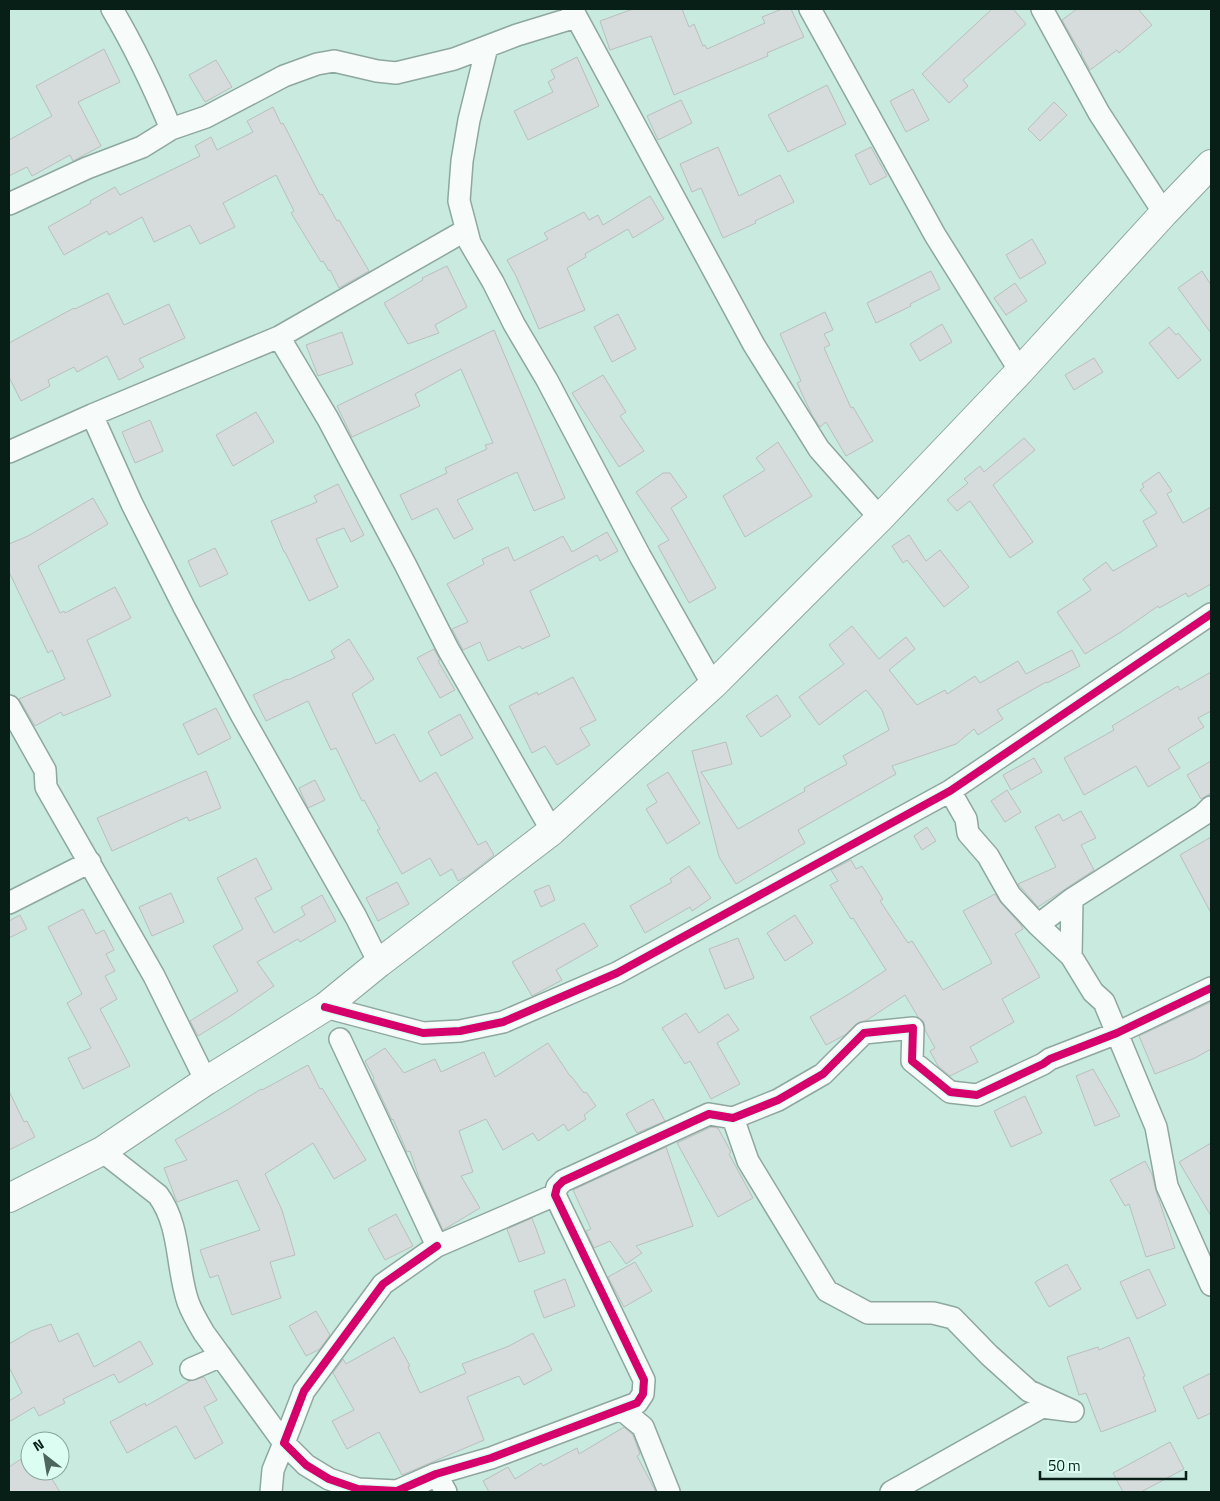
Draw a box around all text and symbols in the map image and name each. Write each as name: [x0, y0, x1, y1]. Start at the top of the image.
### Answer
north arrow: [20, 1431, 70, 1481]
text: N: [28, 1433, 48, 1456]
scale bar: [1040, 1448, 1186, 1480]
text: 50 m: [1048, 1454, 1081, 1477]

